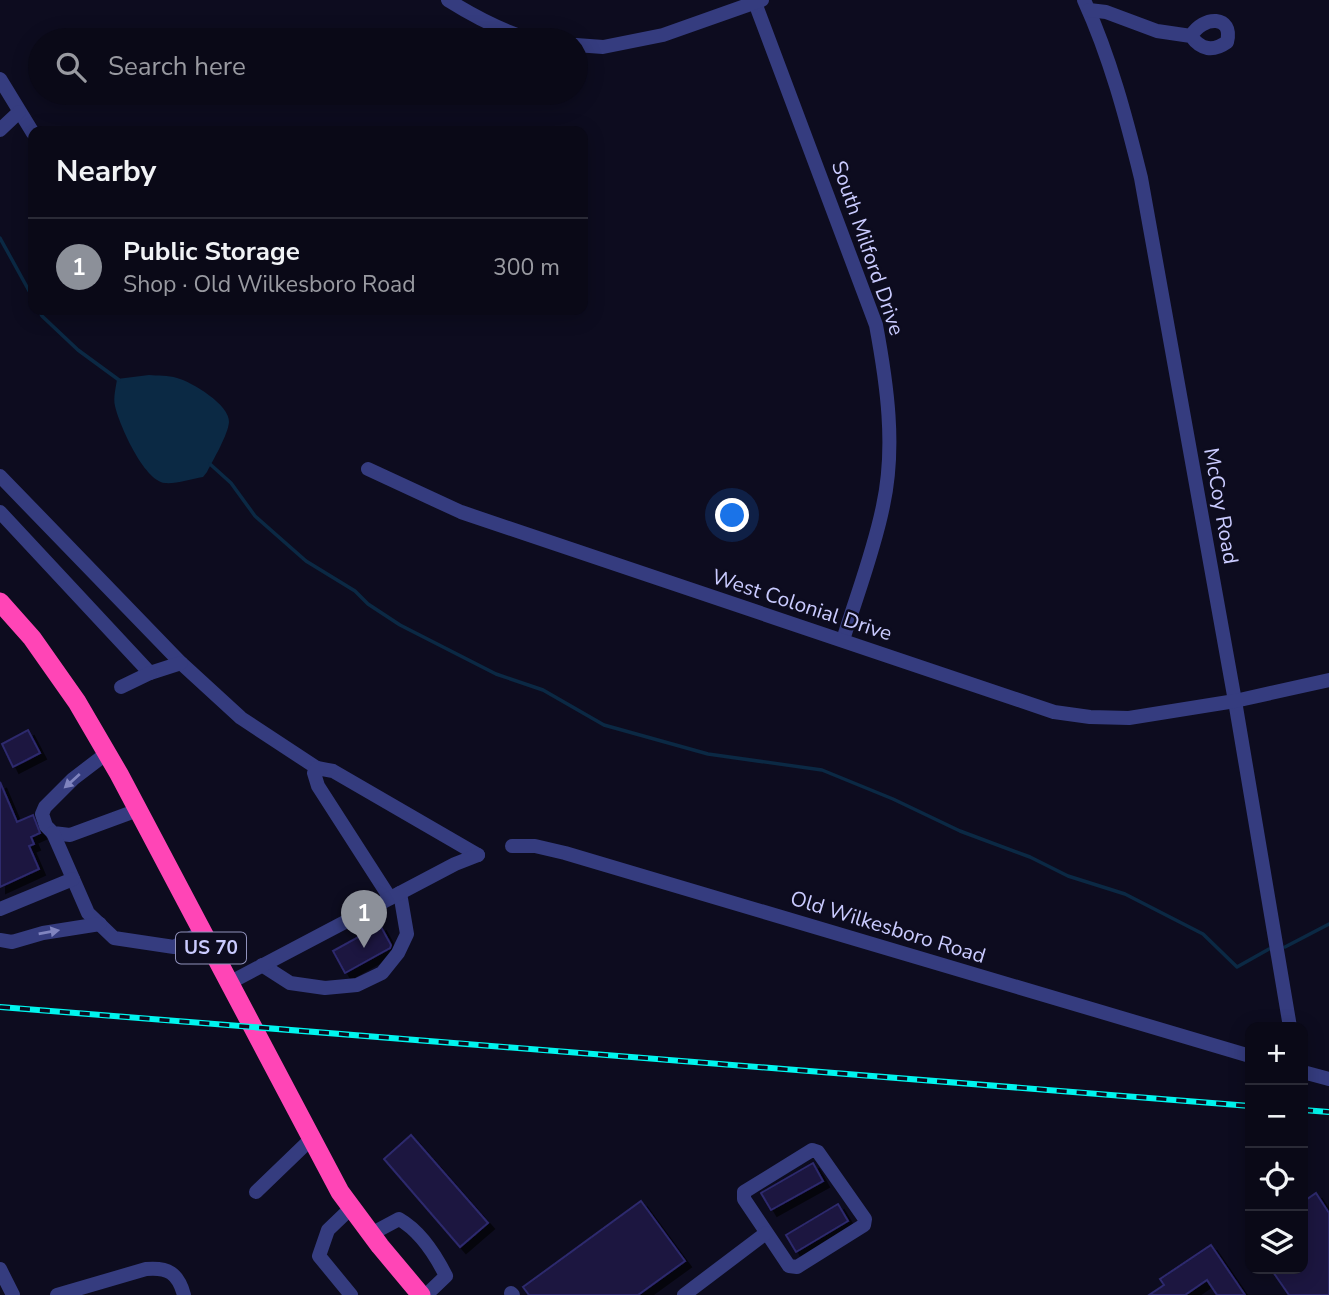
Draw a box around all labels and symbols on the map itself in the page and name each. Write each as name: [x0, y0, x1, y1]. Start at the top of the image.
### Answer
street label: South Milford Drive: [825, 157, 911, 339]
street label: McCoy Road: [1197, 446, 1245, 566]
your location: [715, 498, 749, 532]
street label: West Colonial Drive: [708, 563, 896, 647]
one-way arrow: [63, 773, 81, 789]
street label: Old Wilkesboro Road: [787, 884, 989, 970]
pin: 1: [341, 890, 387, 948]
one-way arrow: [39, 926, 61, 937]
road number: US 70: [176, 932, 246, 964]

